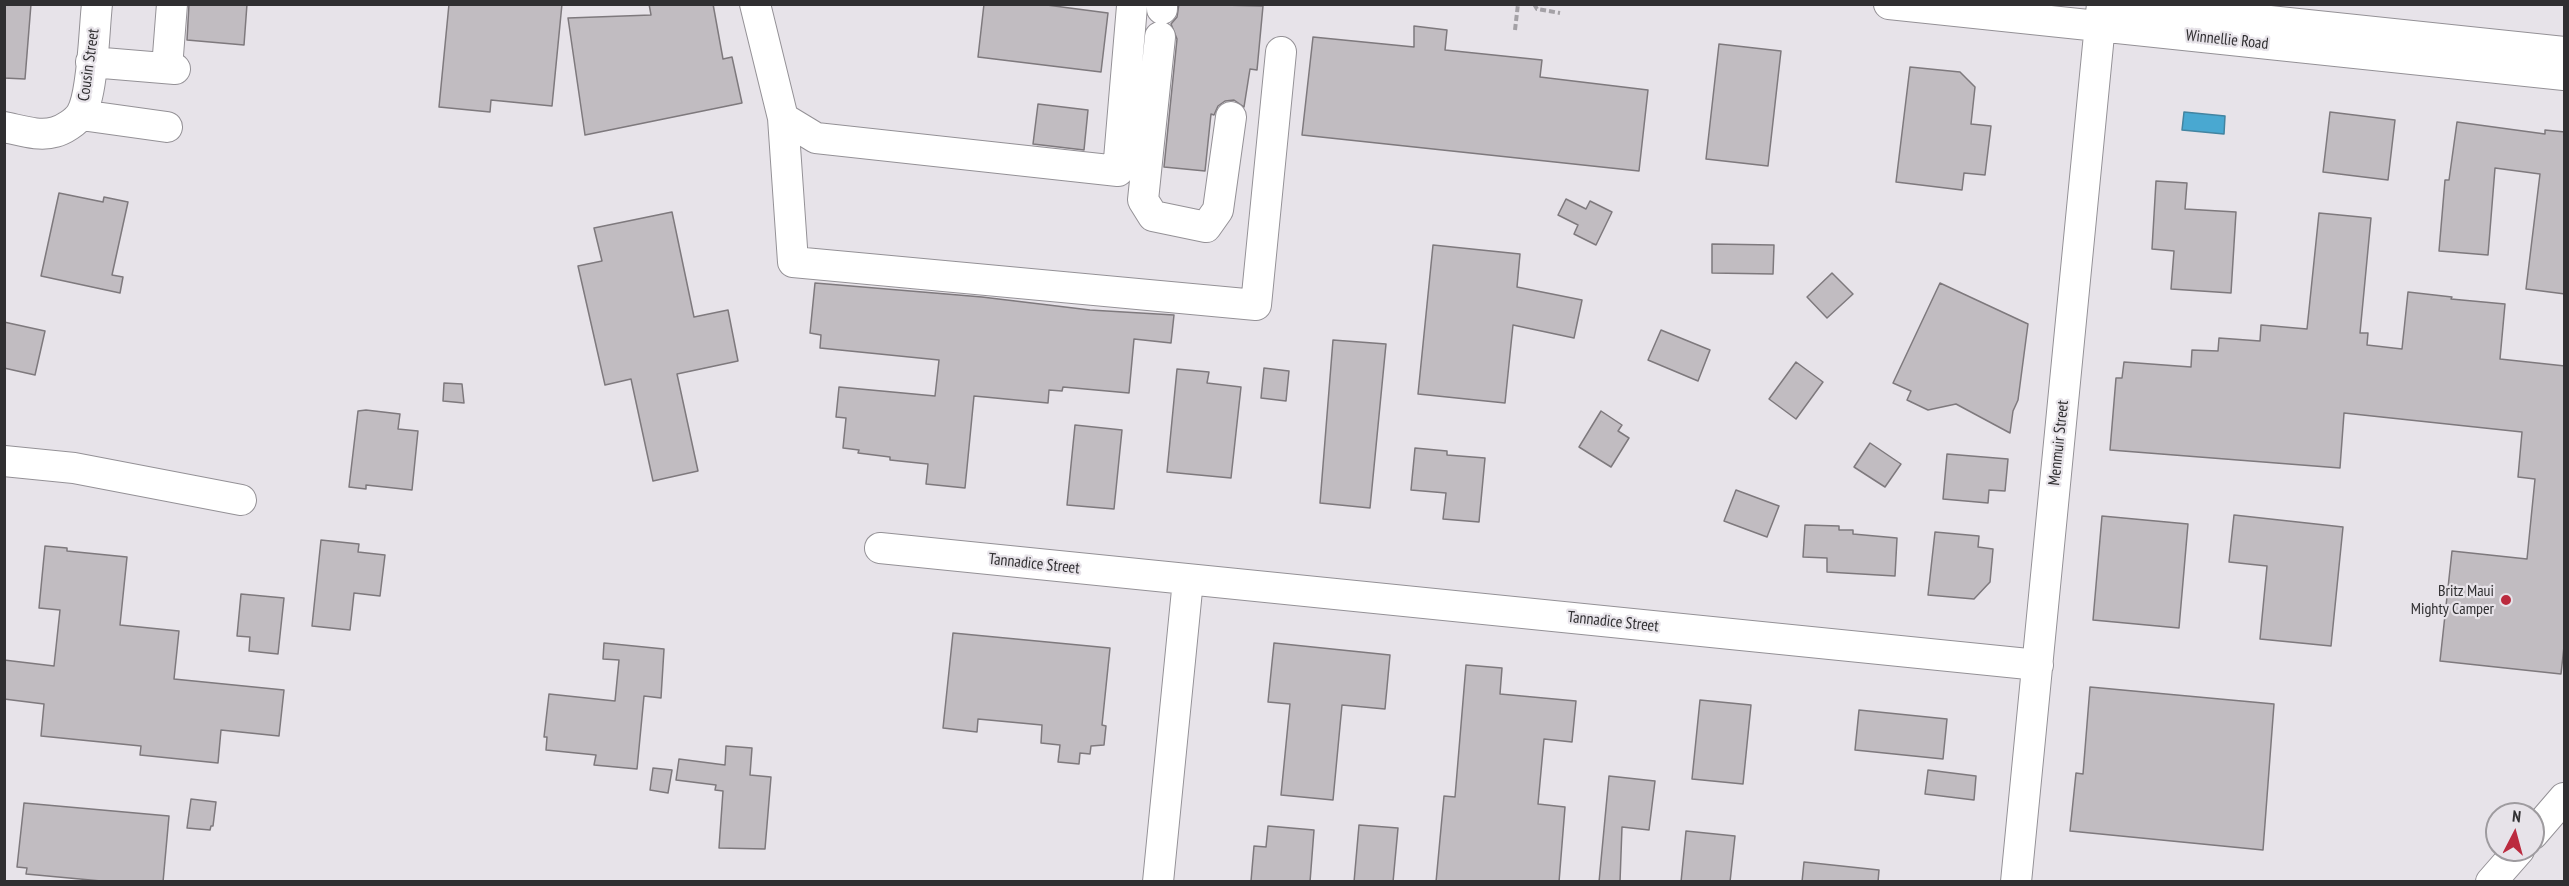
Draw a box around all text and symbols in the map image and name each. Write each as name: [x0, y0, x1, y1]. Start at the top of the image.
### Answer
street label: Winnellie Road: [2185, 26, 2269, 54]
street label: Cousin Street: [74, 27, 104, 103]
street label: Menmuir Street: [2045, 399, 2073, 487]
street label: Tannadice Street: [987, 550, 1081, 578]
place label: Britz Maui Mighty Camper: [2411, 581, 2494, 619]
marker: Britz Maui Mighty Camper: [2499, 593, 2513, 607]
street label: Tannadice Street: [1566, 608, 1660, 636]
north arrow: [2485, 802, 2545, 862]
text: N: [2511, 806, 2522, 826]

